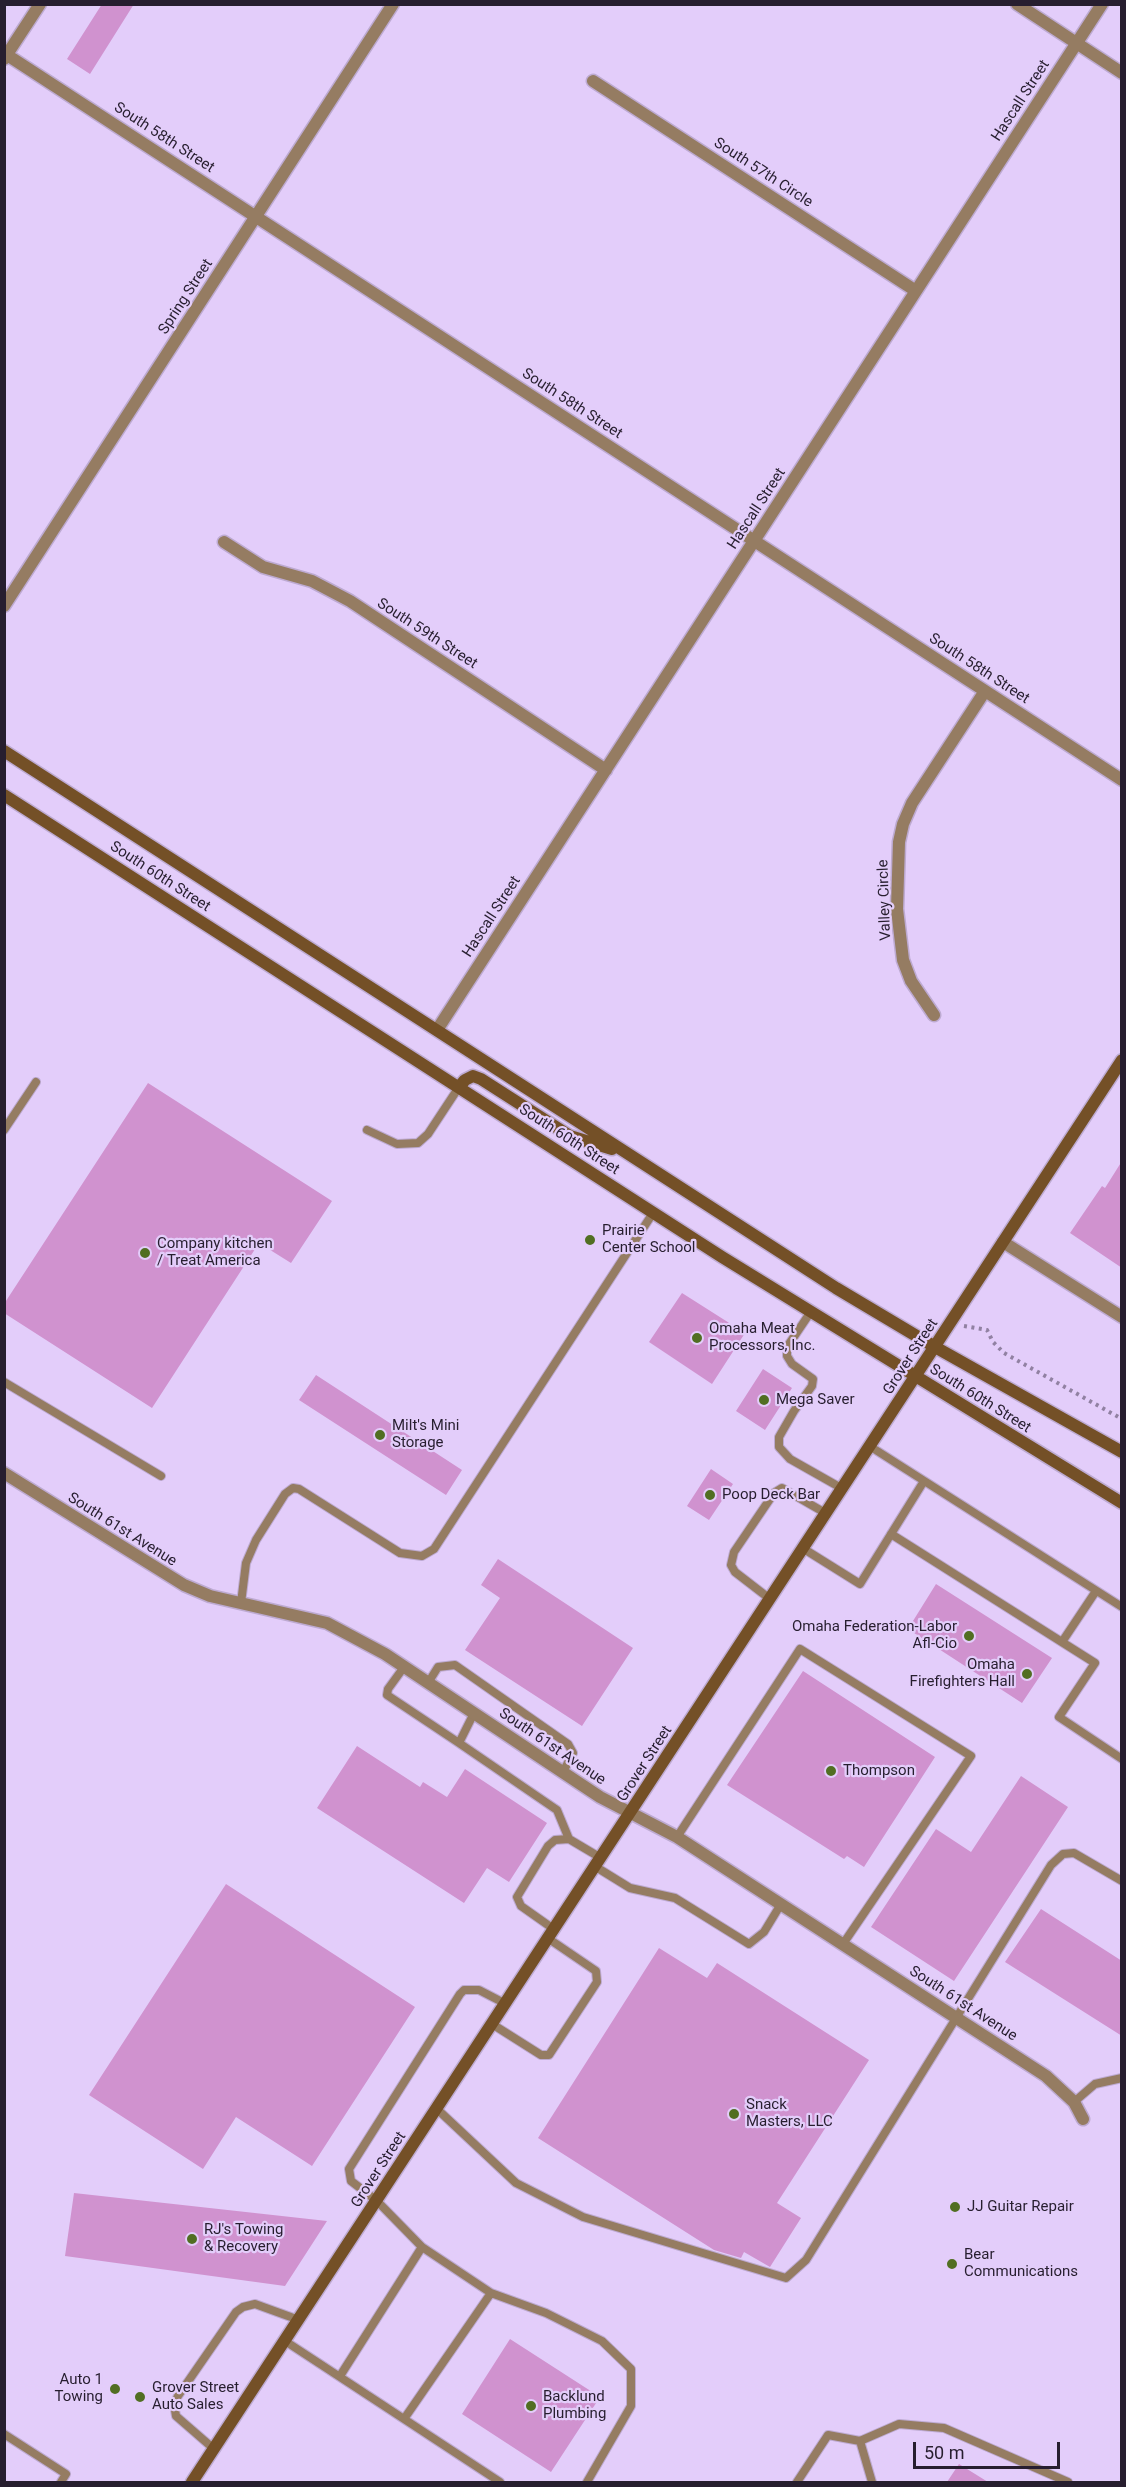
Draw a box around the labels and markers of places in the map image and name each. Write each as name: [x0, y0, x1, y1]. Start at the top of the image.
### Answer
place label: Prairie Center School: [602, 1222, 695, 1257]
marker: Prairie Center School: [583, 1233, 597, 1247]
place label: Company kitchen / Treat America: [157, 1235, 273, 1270]
marker: Company kitchen / Treat America: [138, 1246, 152, 1260]
place label: Omaha Meat Processors, Inc.: [709, 1320, 815, 1355]
marker: Omaha Meat Processors, Inc.: [690, 1331, 704, 1345]
place label: Mega Saver: [776, 1391, 855, 1409]
marker: Mega Saver: [757, 1393, 771, 1407]
place label: Milt's Mini Storage: [392, 1417, 459, 1452]
marker: Milt's Mini Storage: [373, 1428, 387, 1442]
place label: Poop Deck Bar: [722, 1486, 820, 1504]
marker: Poop Deck Bar: [703, 1488, 717, 1502]
place label: Omaha Federation-Labor Afl-Cio: [792, 1618, 957, 1653]
marker: Omaha Federation-Labor Afl-Cio: [962, 1629, 976, 1643]
place label: Omaha Firefighters Hall: [910, 1656, 1015, 1691]
marker: Omaha Firefighters Hall: [1020, 1667, 1034, 1681]
place label: Thompson: [843, 1762, 915, 1780]
marker: Thompson: [824, 1764, 838, 1778]
place label: Snack Masters, LLC: [746, 2096, 833, 2131]
marker: Snack Masters, LLC: [727, 2107, 741, 2121]
place label: JJ Guitar Repair: [967, 2198, 1074, 2216]
marker: JJ Guitar Repair: [948, 2200, 962, 2214]
place label: RJ's Towing & Recovery: [204, 2221, 283, 2256]
marker: RJ's Towing & Recovery: [185, 2232, 199, 2246]
place label: Bear Communications: [964, 2246, 1078, 2281]
marker: Bear Communications: [945, 2257, 959, 2271]
place label: Auto 1 Towing: [55, 2371, 103, 2406]
place label: Grover Street Auto Sales: [152, 2379, 239, 2414]
marker: Auto 1 Towing: [108, 2382, 122, 2396]
place label: Backlund Plumbing: [543, 2388, 606, 2423]
marker: Grover Street Auto Sales: [133, 2390, 147, 2404]
marker: Backlund Plumbing: [524, 2399, 538, 2413]

